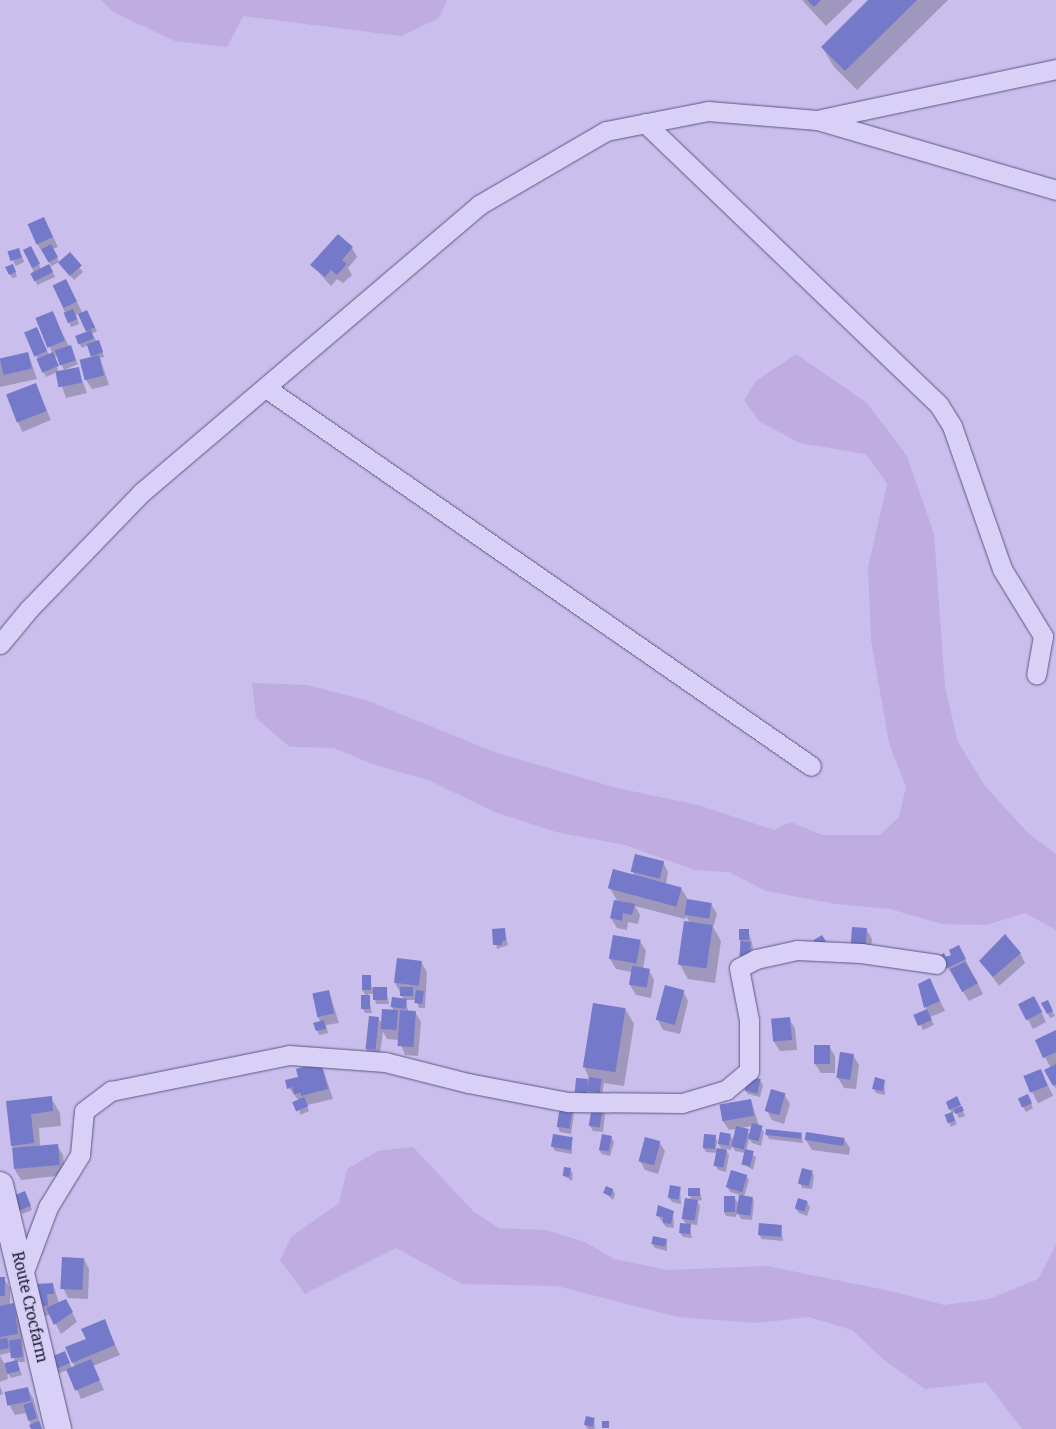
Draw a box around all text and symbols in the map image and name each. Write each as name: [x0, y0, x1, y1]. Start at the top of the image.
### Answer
street label: Route Crocfarm: [8, 1250, 52, 1364]

